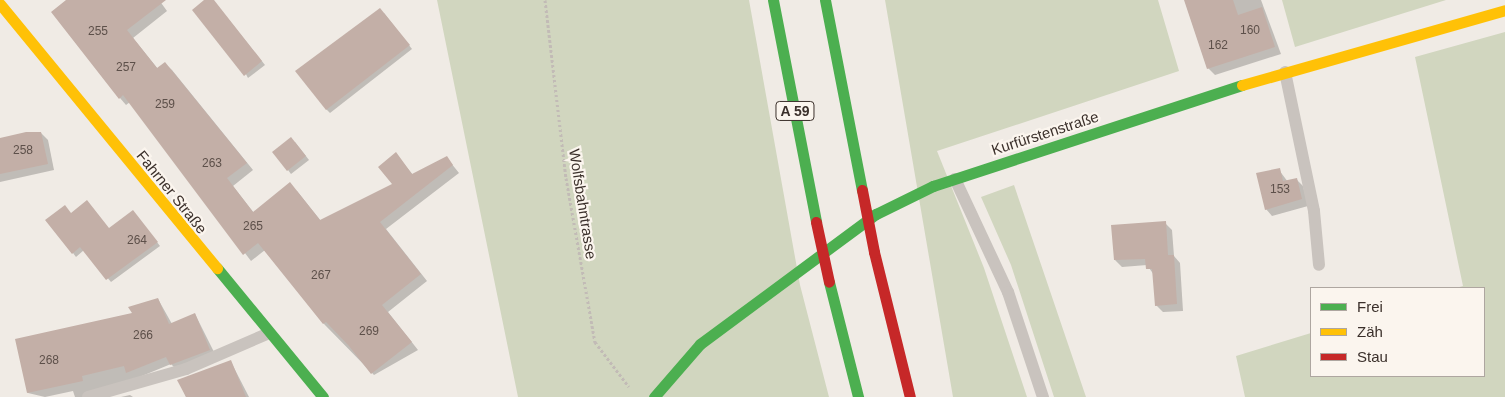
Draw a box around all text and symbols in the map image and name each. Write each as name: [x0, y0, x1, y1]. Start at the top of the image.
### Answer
house number: 160: [1240, 24, 1260, 38]
house number: 255: [88, 25, 108, 39]
house number: 162: [1208, 39, 1228, 53]
house number: 257: [116, 61, 136, 75]
house number: 259: [155, 98, 175, 112]
road number: A 59: [775, 100, 815, 122]
street label: Kurfürstenstraße: [989, 107, 1101, 159]
house number: 258: [13, 144, 33, 158]
street label: Fahrner Straße: [133, 147, 211, 237]
street label: Wolfsbahntrasse: [565, 148, 601, 260]
house number: 263: [202, 157, 222, 171]
house number: 153: [1270, 183, 1290, 197]
house number: 265: [243, 220, 263, 234]
house number: 264: [127, 234, 147, 248]
house number: 267: [311, 269, 331, 283]
legend: [1310, 287, 1485, 377]
text: Frei: [1357, 298, 1383, 315]
text: Zäh: [1357, 323, 1383, 340]
house number: 269: [359, 325, 379, 339]
house number: 266: [133, 329, 153, 343]
text: Stau: [1357, 348, 1388, 365]
house number: 268: [39, 354, 59, 368]

